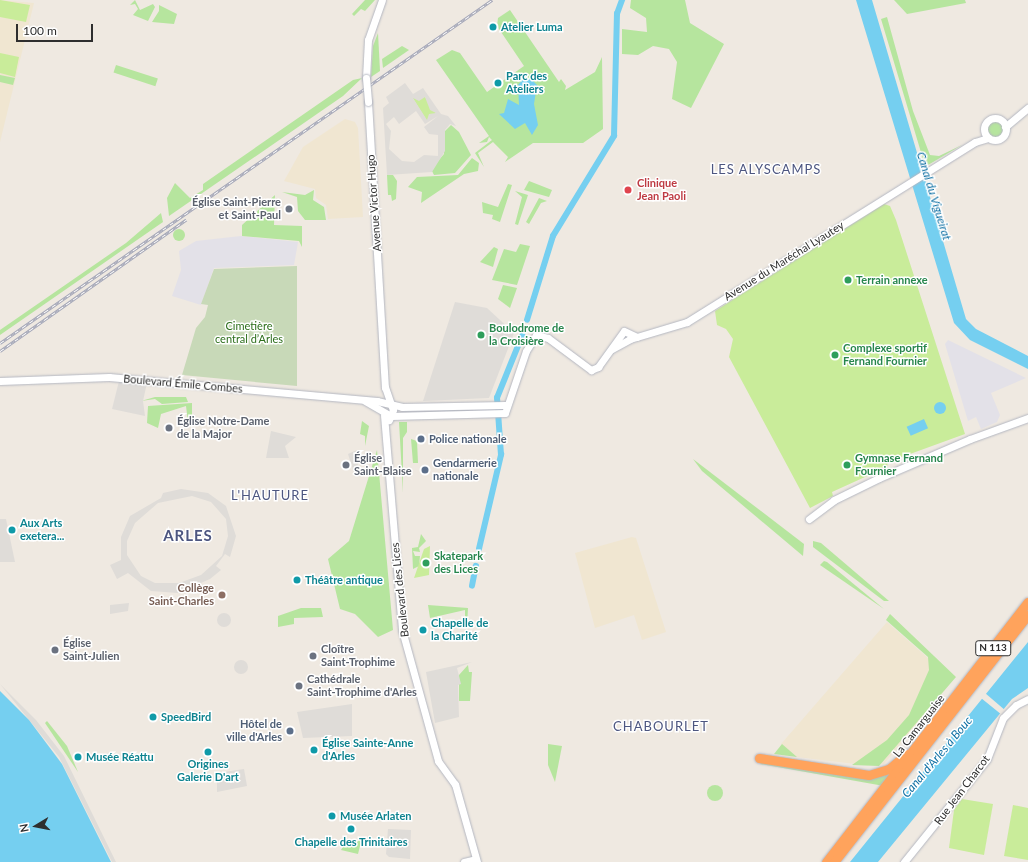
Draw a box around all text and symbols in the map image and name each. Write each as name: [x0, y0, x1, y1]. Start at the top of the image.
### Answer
scale bar: [18, 16, 95, 42]
place label: Atelier Luma: [501, 20, 563, 34]
marker: Atelier Luma: [488, 22, 498, 32]
text: 100 m: [23, 23, 57, 38]
place label: Parc des Ateliers: [506, 70, 547, 96]
marker: Parc des Ateliers: [493, 78, 503, 88]
water label: Canal du Vigueirat: [914, 150, 954, 242]
street label: Avenue Victor Hugo: [364, 154, 384, 252]
district label: LES ALYSCAMPS: [710, 161, 822, 177]
place label: Clinique Jean Paoli: [637, 177, 686, 203]
marker: Clinique Jean Paoli: [622, 184, 634, 196]
place label: Église Saint-Pierre et Saint-Paul: [192, 196, 281, 222]
marker: Église Saint-Pierre et Saint-Paul: [284, 204, 294, 214]
street label: Avenue du Maréchal Lyautey: [722, 219, 846, 303]
place label: Terrain annexe: [856, 273, 928, 287]
marker: Terrain annexe: [843, 275, 853, 285]
park label: Cimetière central d’Arles: [215, 320, 283, 346]
place label: Boulodrome de la Croisière: [489, 322, 564, 348]
marker: Boulodrome de la Croisière: [476, 330, 486, 340]
place label: Complexe sportif Fernand Fournier: [843, 342, 927, 368]
marker: Complexe sportif Fernand Fournier: [830, 350, 840, 360]
street label: Boulevard Émile Combes: [123, 372, 243, 396]
place label: Église Notre-Dame de la Major: [177, 415, 269, 441]
marker: Église Notre-Dame de la Major: [164, 423, 174, 433]
place label: Police nationale: [429, 432, 507, 446]
marker: Police nationale: [416, 434, 426, 444]
place label: Église Saint-Blaise: [354, 452, 412, 478]
place label: Gymnase Fernand Fournier: [855, 452, 943, 478]
place label: Gendarmerie nationale: [433, 457, 497, 483]
marker: Église Saint-Blaise: [341, 460, 351, 470]
marker: Gymnase Fernand Fournier: [842, 460, 852, 470]
marker: Gendarmerie nationale: [420, 465, 430, 475]
district label: L'HAUTURE: [231, 487, 309, 503]
place label: Aux Arts exetera...: [20, 517, 64, 543]
marker: Aux Arts exetera...: [7, 525, 17, 535]
district label: ARLES: [163, 527, 213, 545]
street label: Boulevard des Lices: [388, 542, 412, 638]
place label: Skatepark des Lices: [434, 550, 483, 576]
marker: Skatepark des Lices: [421, 558, 431, 568]
place label: Théâtre antique: [305, 573, 383, 587]
marker: Théâtre antique: [292, 575, 302, 585]
place label: Collège Saint-Charles: [149, 582, 214, 608]
marker: Collège Saint-Charles: [217, 590, 227, 600]
place label: Chapelle de la Charité: [431, 617, 488, 643]
marker: Chapelle de la Charité: [418, 625, 428, 635]
place label: Église Saint-Julien: [63, 637, 119, 663]
road number: N 113: [975, 640, 1011, 656]
place label: Cloître Saint-Trophime: [321, 643, 395, 669]
marker: Église Saint-Julien: [50, 645, 60, 655]
marker: Cloître Saint-Trophime: [308, 651, 318, 661]
place label: Cathédrale Saint-Trophime d'Arles: [307, 673, 417, 699]
marker: Cathédrale Saint-Trophime d'Arles: [294, 681, 304, 691]
street label: La Camarguaise: [891, 692, 947, 760]
place label: SpeedBird: [161, 710, 211, 724]
marker: SpeedBird: [148, 712, 158, 722]
water label: Canal d'Arles à Bouc: [899, 714, 975, 800]
place label: Hôtel de ville d'Arles: [226, 718, 282, 744]
district label: CHABOURLET: [613, 718, 709, 734]
marker: Hôtel de ville d'Arles: [285, 726, 295, 736]
place label: Église Sainte-Anne d'Arles: [322, 737, 413, 763]
marker: Église Sainte-Anne d'Arles: [309, 745, 319, 755]
marker: Origines Galerie D'art: [203, 747, 213, 757]
place label: Musée Réattu: [86, 750, 154, 764]
marker: Musée Réattu: [73, 752, 83, 762]
street label: Rue Jean Charcot: [931, 752, 993, 828]
place label: Origines Galerie D'art: [177, 758, 239, 784]
north arrow: [16, 806, 56, 846]
place label: Musée Arlaten: [340, 809, 412, 823]
marker: Musée Arlaten: [327, 811, 337, 821]
text: N: [17, 823, 31, 833]
marker: Chapelle des Trinitaires: [346, 824, 356, 834]
place label: Chapelle des Trinitaires: [294, 835, 408, 849]

